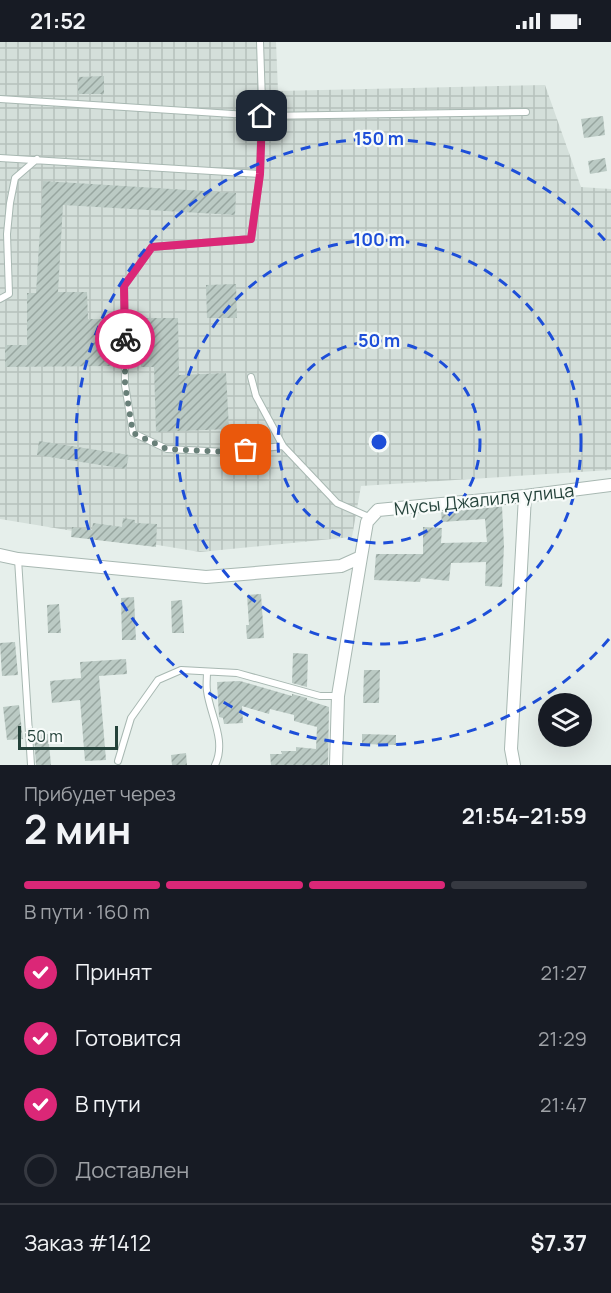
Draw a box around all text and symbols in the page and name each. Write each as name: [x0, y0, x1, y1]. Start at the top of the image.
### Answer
text: 21:52: [30, 6, 86, 36]
pin: [236, 90, 287, 141]
icon: home: [245, 99, 278, 132]
text: 150 m: [354, 126, 404, 150]
text: 100 m: [353, 227, 405, 251]
courier: [95, 309, 155, 369]
icon: bike: [109, 323, 142, 356]
text: 50 m: [358, 328, 400, 352]
pin: [220, 424, 271, 475]
centre of rings: [369, 432, 389, 452]
icon: bag: [229, 433, 262, 466]
street label: Мусы Джалиля улица: [393, 478, 575, 520]
map controls: [538, 693, 592, 747]
button: layers: [538, 693, 592, 747]
scale bar: [18, 723, 118, 750]
text: 50 m: [27, 725, 63, 747]
text: Прибудет через: [24, 780, 176, 807]
text: 21:54–21:59: [462, 801, 587, 831]
text: 2 мин: [24, 802, 131, 856]
text: В пути · 160 m: [24, 898, 150, 925]
icon: check: [24, 956, 57, 989]
text: Принят: [75, 957, 152, 987]
text: 21:27: [540, 959, 587, 986]
icon: check: [24, 1022, 57, 1055]
text: Готовится: [75, 1023, 181, 1053]
text: 21:29: [538, 1025, 587, 1052]
icon: check: [24, 1088, 57, 1121]
text: В пути: [75, 1089, 141, 1119]
text: 21:47: [540, 1091, 587, 1118]
text: Доставлен: [75, 1155, 189, 1185]
text: Заказ #1412: [24, 1228, 151, 1258]
text: $7.37: [531, 1228, 587, 1258]

